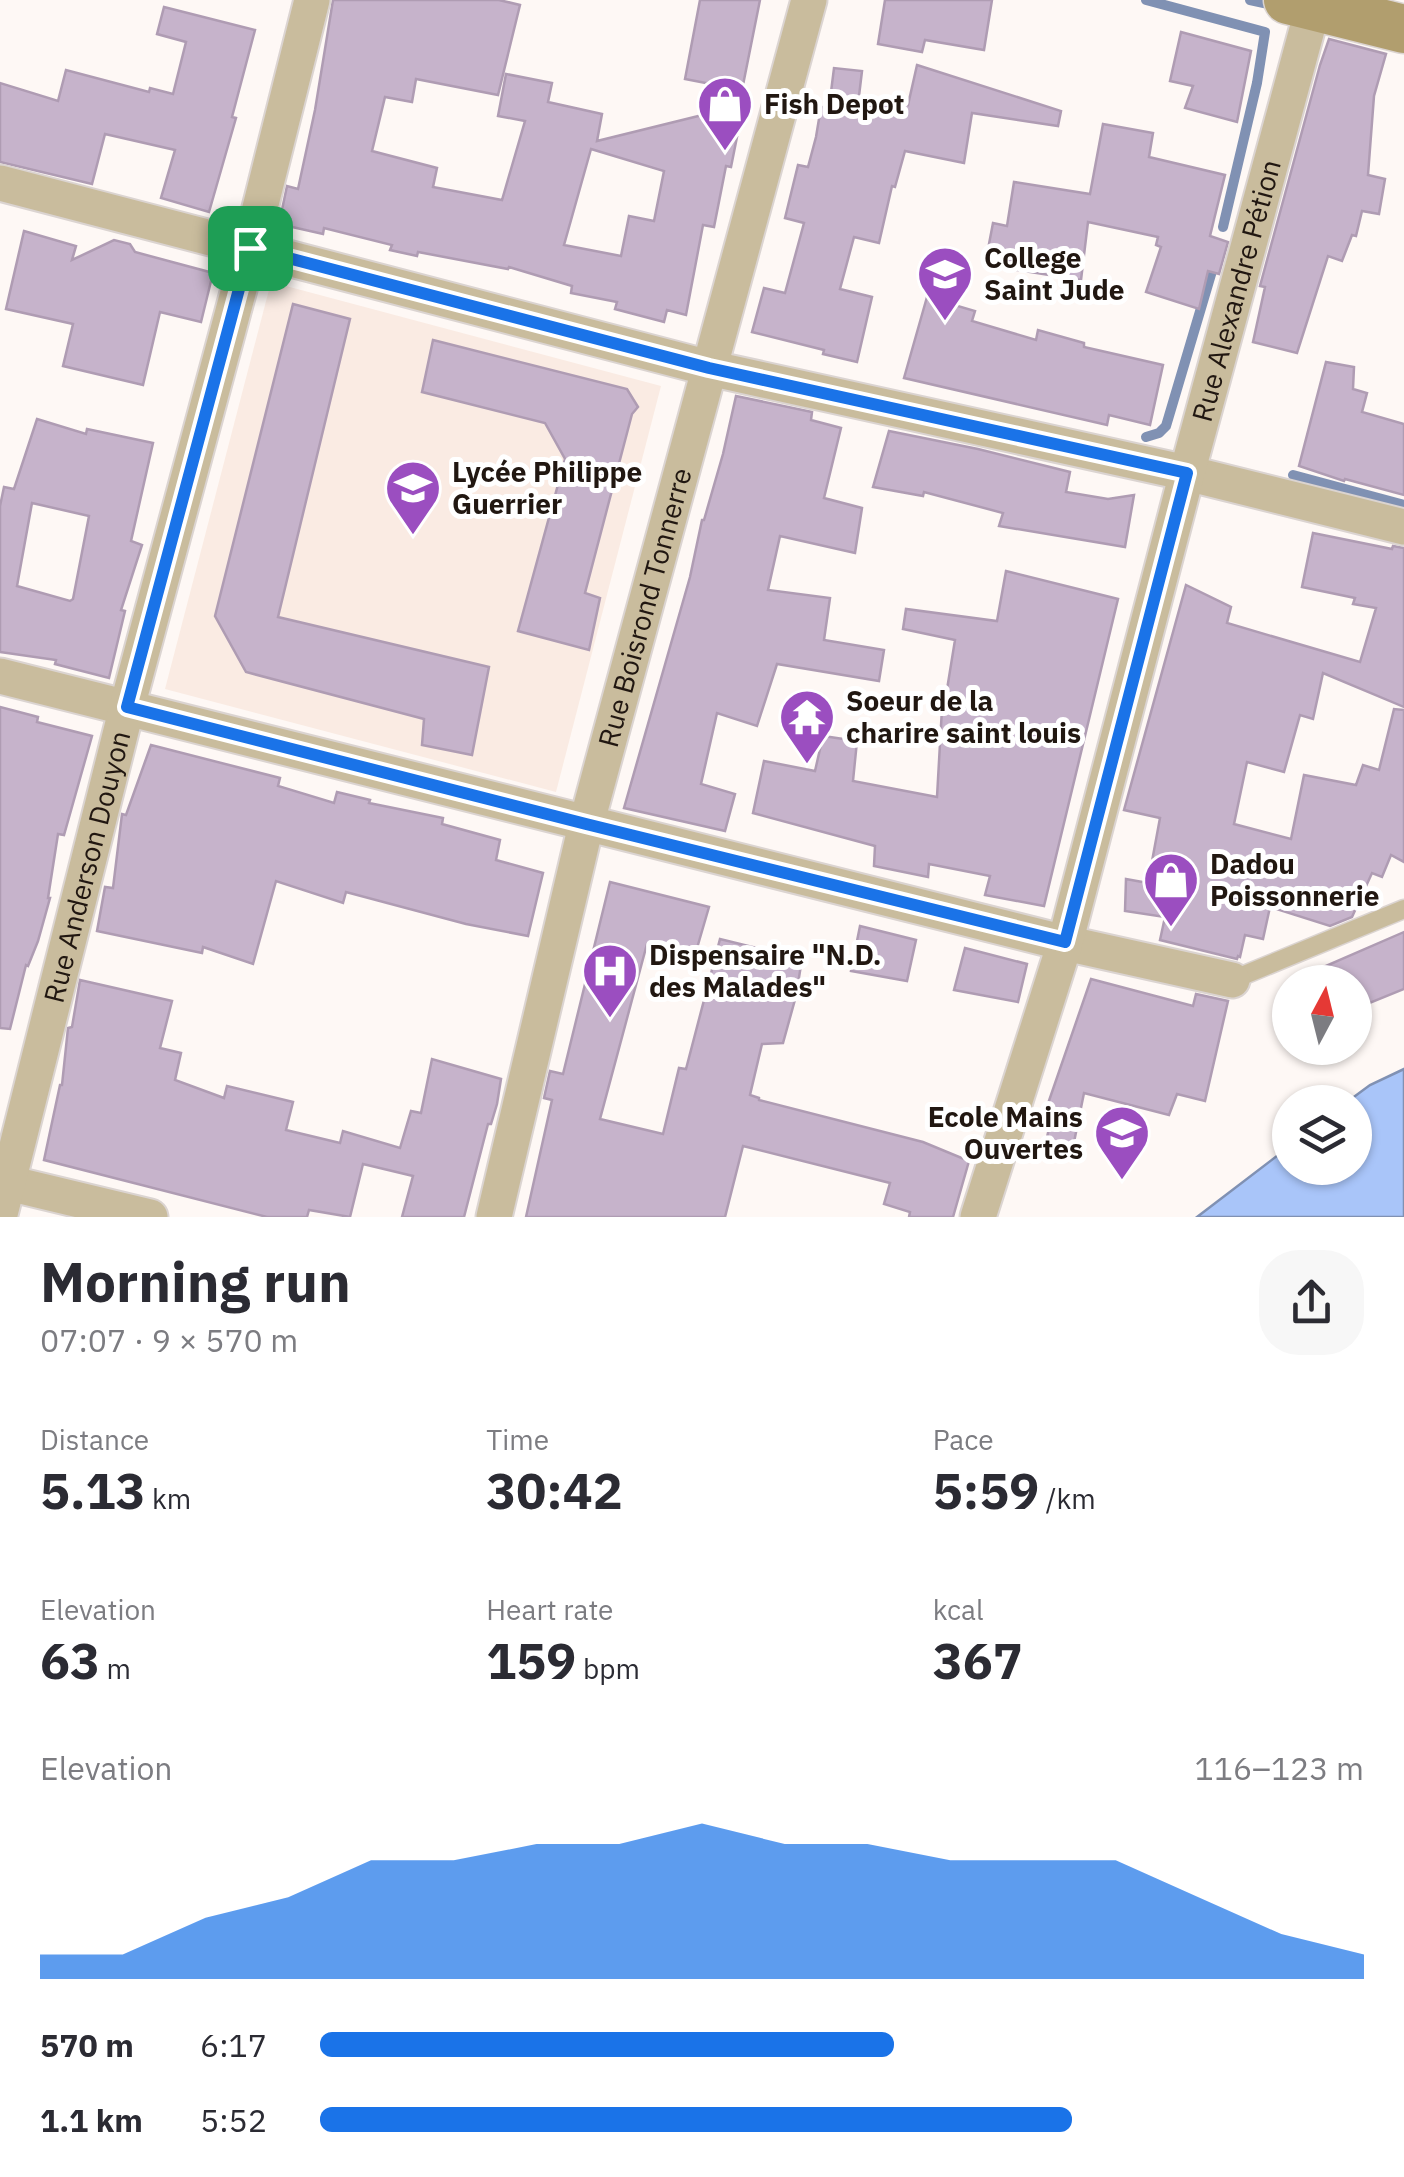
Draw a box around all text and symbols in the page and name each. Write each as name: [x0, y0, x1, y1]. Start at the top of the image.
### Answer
shop icon: Fish Depot: [695, 74, 755, 153]
place label: Fish Depot: [764, 85, 904, 122]
street label: Rue Alexandre Pétion: [1183, 155, 1289, 426]
pin: [208, 206, 293, 291]
icon: arrive: [223, 221, 278, 276]
place label: College Saint Jude: [984, 239, 1125, 308]
school or university icon: College Saint Jude: [915, 244, 975, 323]
place label: Lycée Philippe Guerrier: [452, 453, 642, 522]
school or university icon: Lycée Philippe Guerrier: [383, 458, 443, 537]
street label: Rue Boisrond Tonnerre: [589, 464, 700, 751]
place label: Soeur de la charire saint louis: [846, 682, 1081, 751]
temple icon: Soeur de la charire saint louis: [777, 687, 837, 766]
street label: Rue Anderson Douyon: [35, 727, 138, 1007]
place label: Dadou Poissonnerie: [1210, 845, 1380, 914]
shop icon: Dadou Poissonnerie: [1141, 850, 1201, 929]
place label: Dispensaire "N.D. des Malades": [649, 936, 882, 1005]
hospital icon: Dispensaire "N.D. des Malades": [580, 941, 640, 1020]
north arrow: [1272, 965, 1372, 1065]
map controls: [1272, 965, 1372, 1185]
button: layers: [1272, 1085, 1372, 1185]
place label: Ecole Mains Ouvertes: [928, 1098, 1083, 1167]
school or university icon: Ecole Mains Ouvertes: [1092, 1103, 1152, 1182]
text: Morning run: [40, 1246, 351, 1317]
button: share: [1259, 1250, 1364, 1355]
text: 07:07 · 9 × 570 m: [40, 1319, 298, 1361]
text: Distance: [40, 1421, 149, 1458]
text: Time: [486, 1421, 549, 1458]
text: Pace: [933, 1421, 994, 1458]
text: 5.13: [40, 1458, 146, 1523]
text: 30:42: [486, 1458, 623, 1523]
text: 5:59: [933, 1458, 1039, 1523]
text: km: [146, 1480, 191, 1517]
text: /km: [1039, 1480, 1096, 1517]
text: Elevation: [40, 1591, 156, 1628]
text: Heart rate: [486, 1591, 613, 1628]
text: kcal: [933, 1591, 984, 1628]
text: 63: [40, 1628, 100, 1693]
text: 159: [486, 1628, 576, 1693]
text: 367: [933, 1628, 1023, 1693]
text: m: [100, 1650, 131, 1687]
text: bpm: [576, 1650, 640, 1687]
text: Elevation: [40, 1747, 173, 1789]
text: 116–123 m: [1194, 1747, 1364, 1789]
text: 570 m: [40, 2024, 134, 2066]
text: 6:17: [200, 2024, 267, 2066]
text: 1.1 km: [40, 2099, 143, 2141]
text: 5:52: [200, 2099, 267, 2141]

